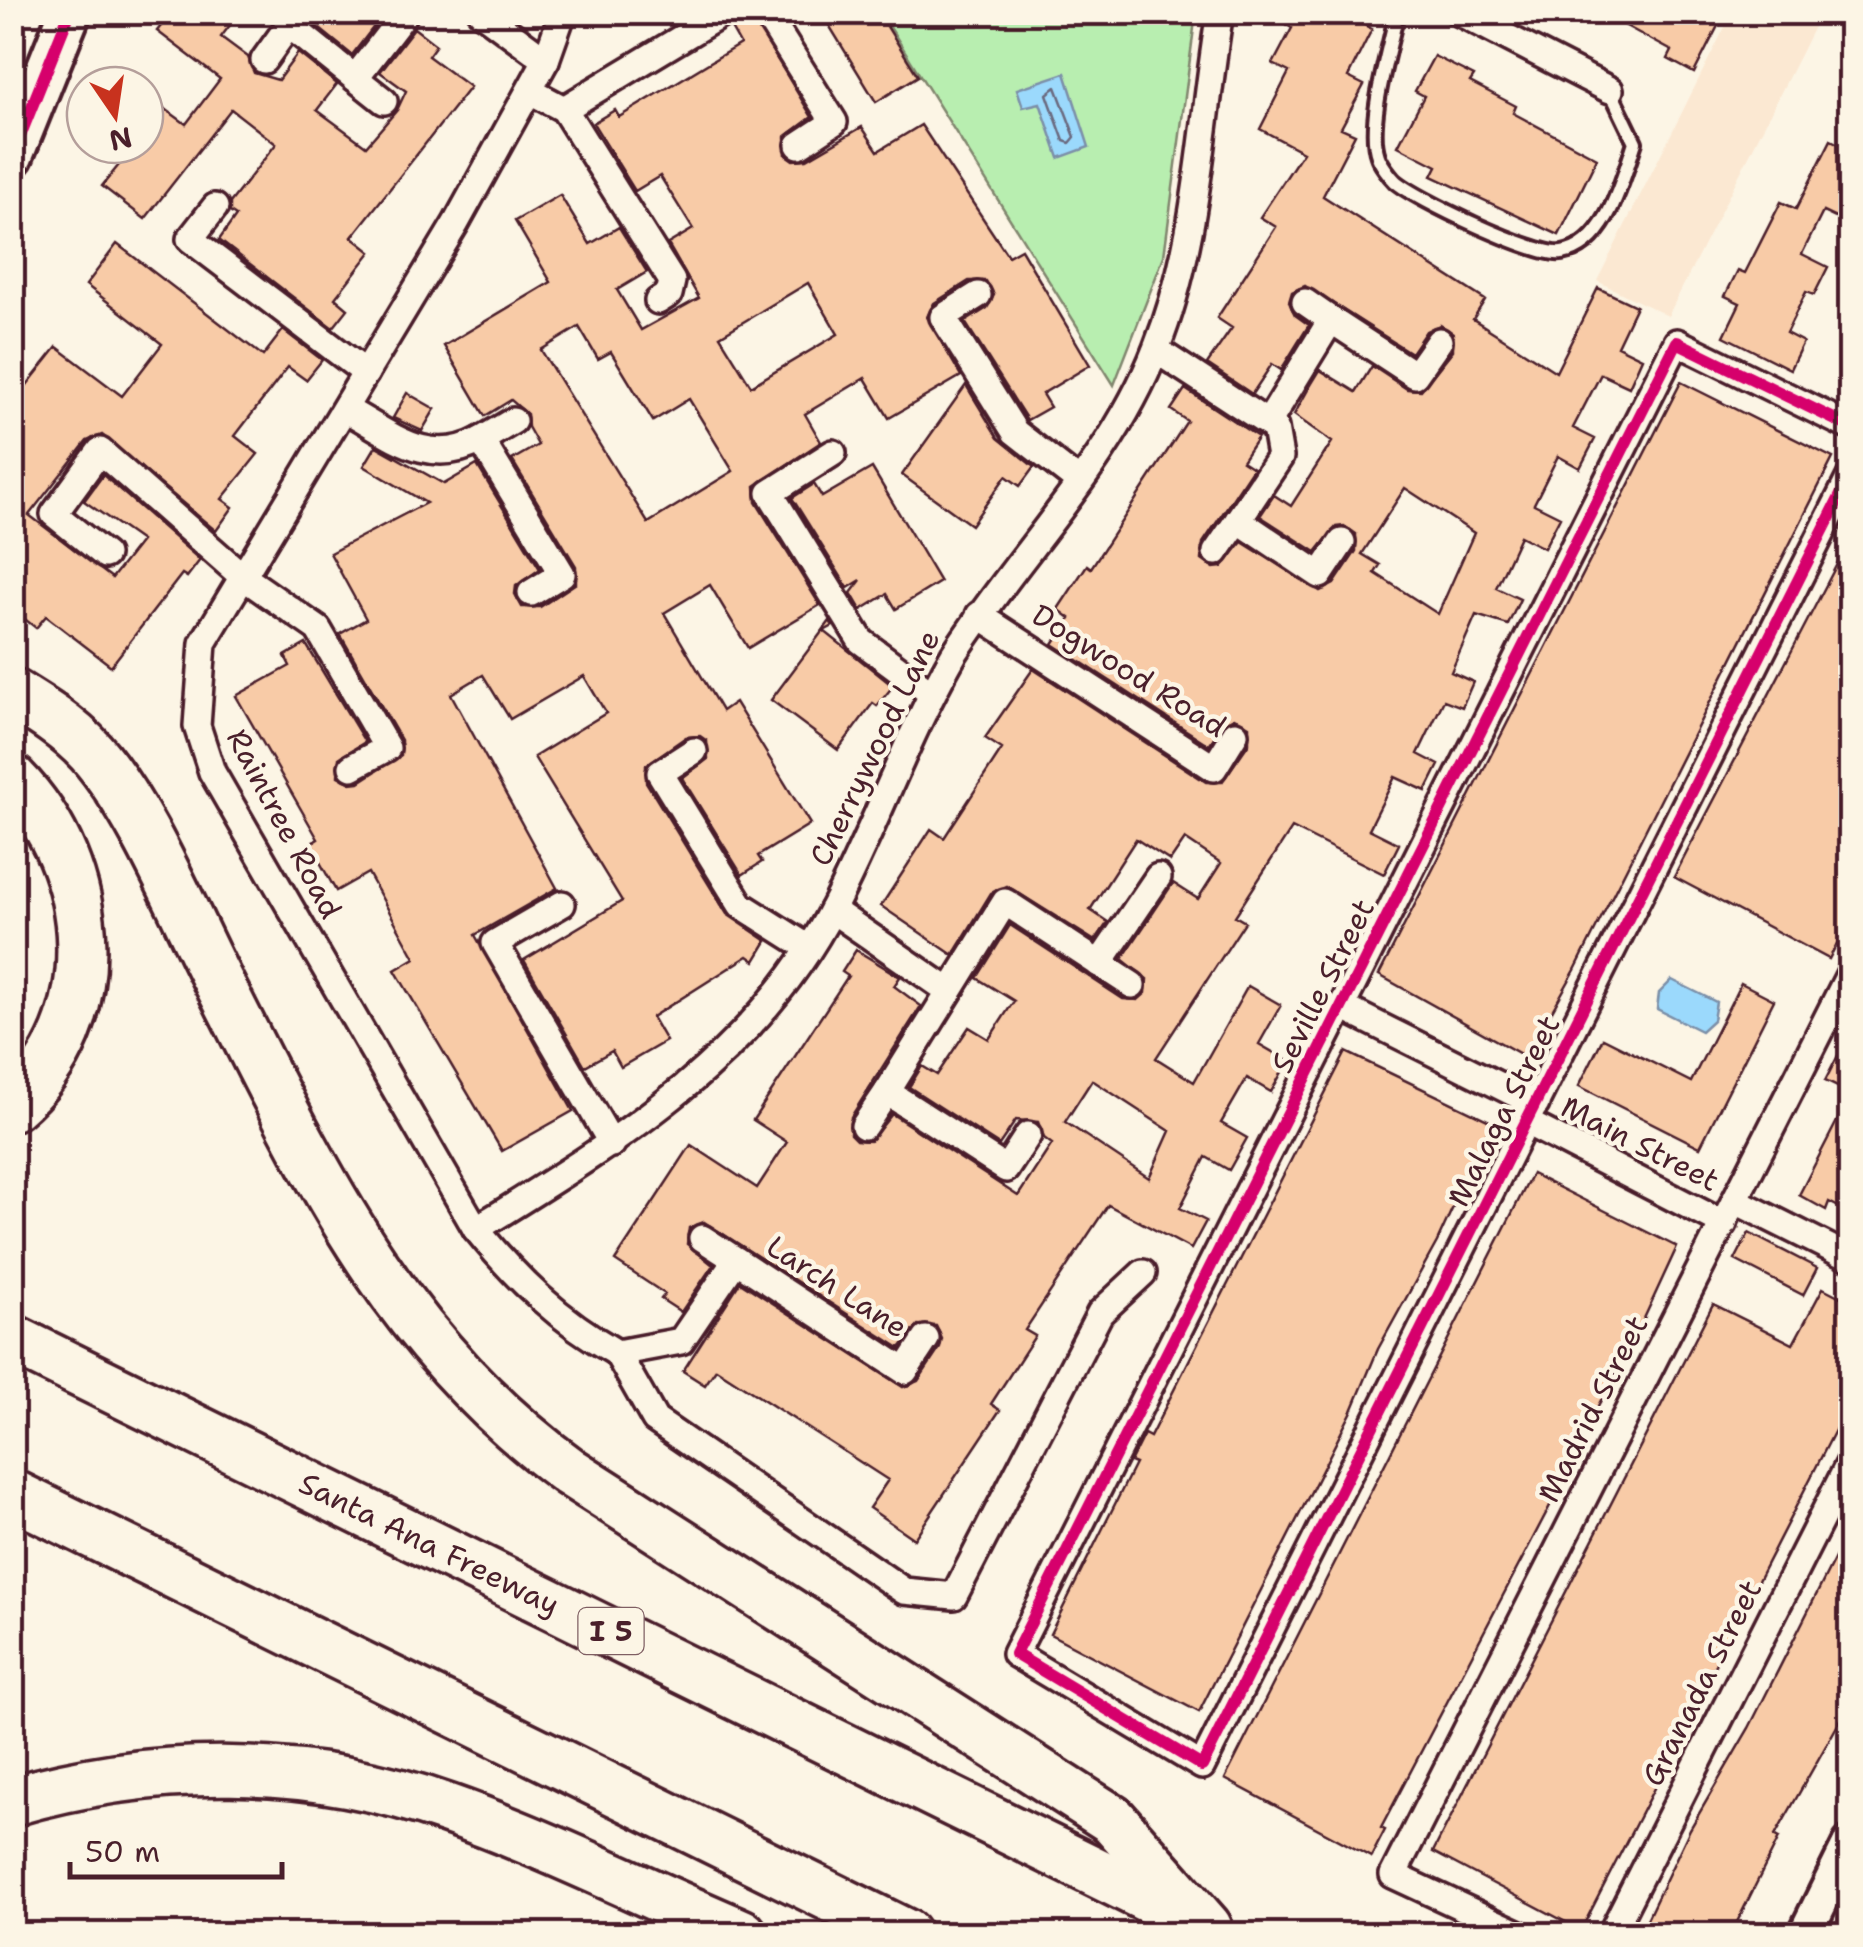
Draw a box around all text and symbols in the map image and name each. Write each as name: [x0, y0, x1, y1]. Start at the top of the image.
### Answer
north arrow: [65, 65, 165, 165]
text: N: [106, 118, 136, 160]
street label: Dogwood Road: [1024, 594, 1234, 747]
street label: Cherrywood Lane: [800, 623, 949, 873]
street label: Raintree Road: [217, 722, 352, 926]
street label: Seville Street: [1261, 892, 1384, 1080]
street label: Malaga Street: [1438, 1008, 1569, 1214]
street label: Main Street: [1554, 1086, 1726, 1201]
street label: Larch Lane: [759, 1226, 916, 1347]
street label: Madrid Street: [1528, 1308, 1657, 1509]
street label: Santa Ana Freeway: [292, 1462, 567, 1625]
street label: Granada Street: [1632, 1573, 1771, 1793]
road number: I 5: [578, 1608, 644, 1654]
scale bar: [70, 1817, 282, 1879]
text: 50 m: [85, 1831, 160, 1872]

